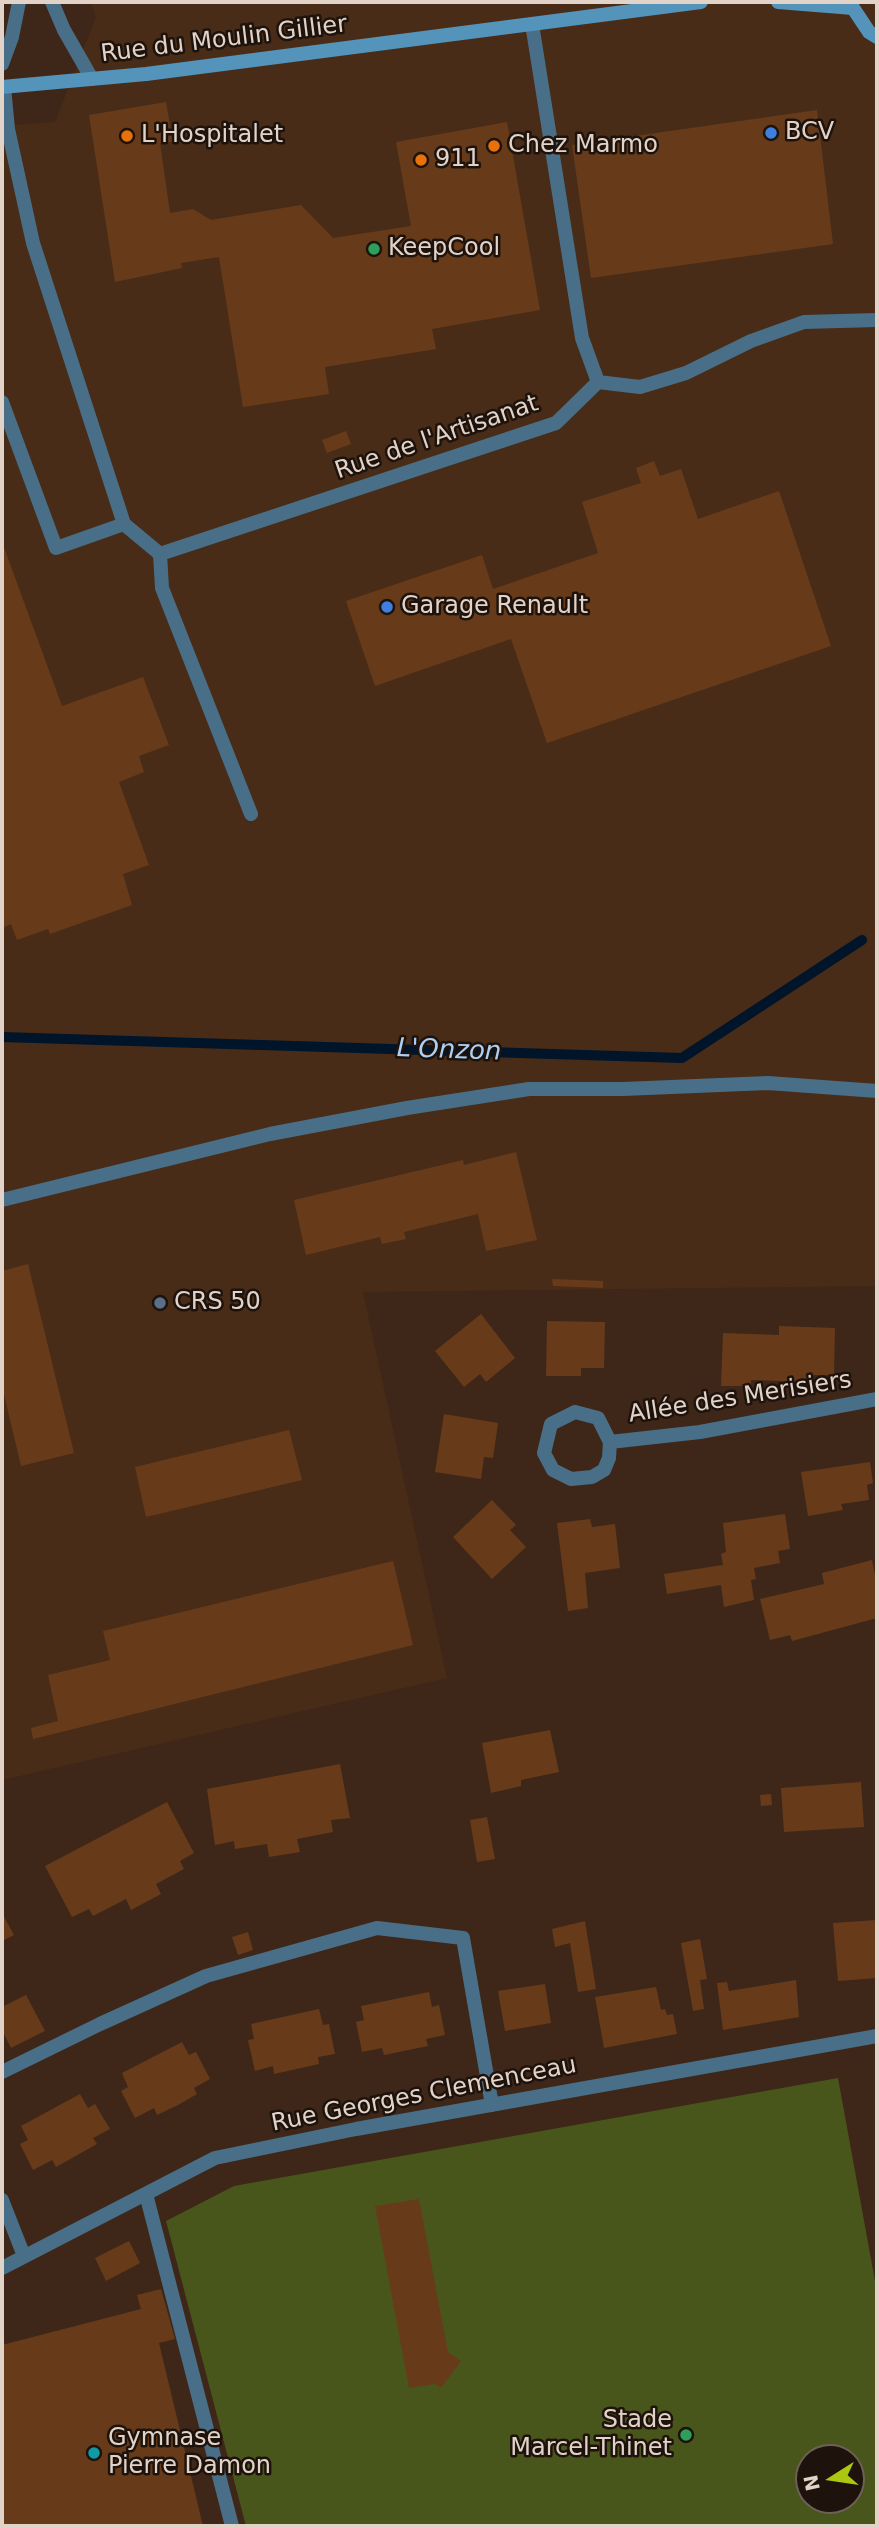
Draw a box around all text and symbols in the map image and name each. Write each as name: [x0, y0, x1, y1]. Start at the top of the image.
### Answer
street label: Rue du Moulin Gillier: [99, 11, 349, 69]
place label: BCV: [785, 119, 834, 147]
place label: L'Hospitalet: [141, 122, 283, 150]
marker: BCV: [763, 125, 779, 141]
marker: L'Hospitalet: [119, 128, 135, 144]
place label: Chez Marmo: [508, 132, 658, 160]
marker: Chez Marmo: [486, 138, 502, 154]
place label: 911: [435, 146, 481, 174]
marker: 911: [413, 152, 429, 168]
place label: KeepCool: [388, 235, 500, 263]
marker: KeepCool: [366, 241, 382, 257]
street label: Rue de l'Artisanat: [332, 390, 542, 486]
place label: Garage Renault: [401, 593, 588, 621]
marker: Garage Renault: [379, 599, 395, 615]
water label: L'Onzon: [396, 1034, 502, 1068]
place label: CRS 50: [174, 1289, 261, 1317]
marker: CRS 50: [152, 1295, 168, 1311]
street label: Allée des Merisiers: [626, 1366, 854, 1430]
street label: Rue Georges Clemenceau: [269, 2051, 579, 2139]
place label: Stade Marcel-Thinet: [510, 2407, 672, 2463]
place label: Gymnase Pierre Damon: [108, 2425, 271, 2481]
marker: Stade Marcel-Thinet: [678, 2427, 694, 2443]
north arrow: [795, 2444, 865, 2514]
marker: Gymnase Pierre Damon: [86, 2445, 102, 2461]
text: N: [799, 2473, 824, 2493]

